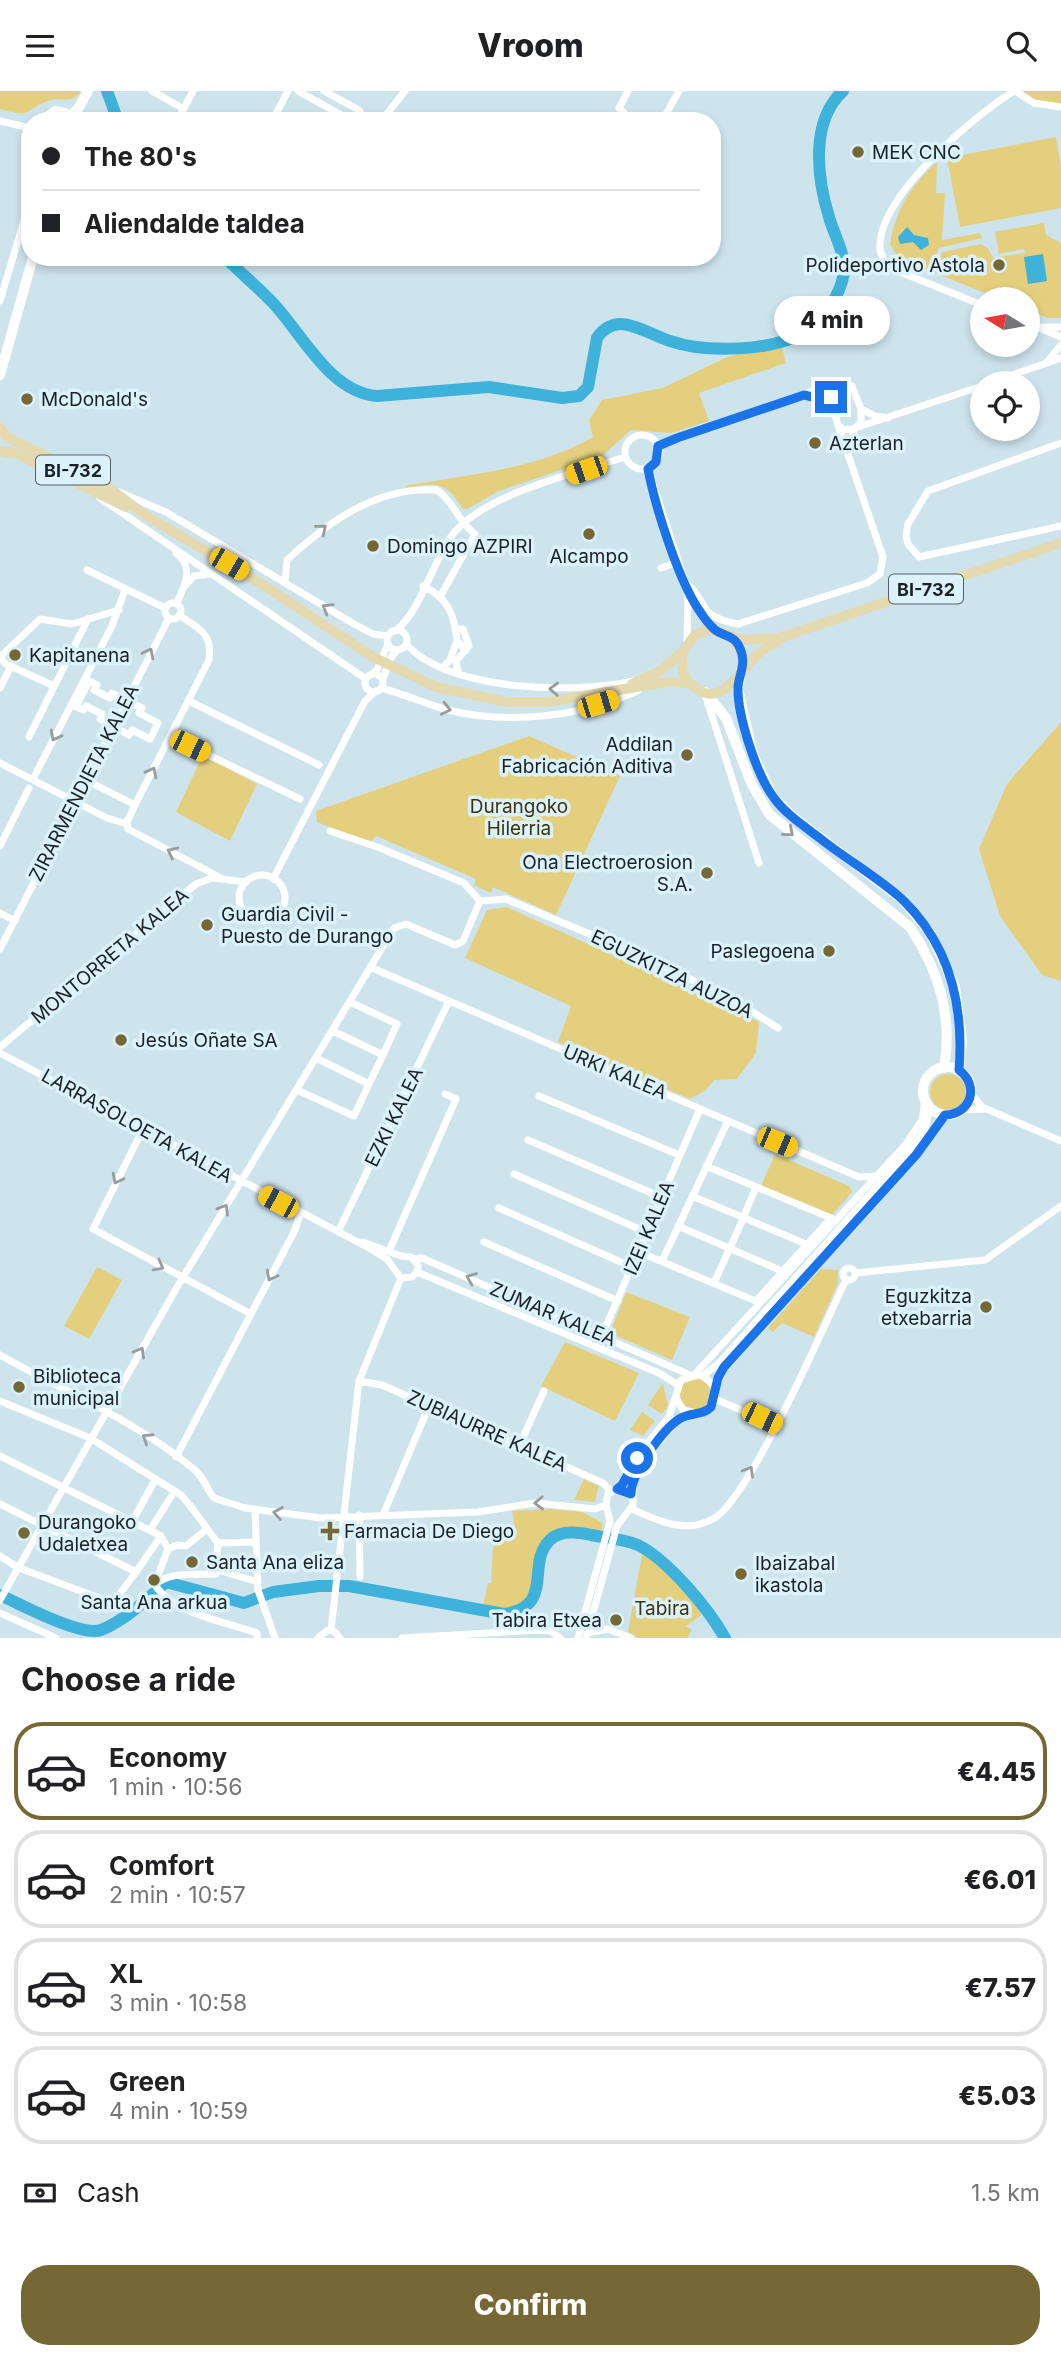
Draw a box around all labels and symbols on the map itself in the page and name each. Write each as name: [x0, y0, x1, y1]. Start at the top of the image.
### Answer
place label: MEK CNC: [872, 141, 961, 164]
marker: MEK CNC: [850, 144, 866, 160]
place label: Polideportivo Astola: [805, 254, 985, 277]
marker: Polideportivo Astola: [991, 257, 1007, 273]
north arrow: [970, 287, 1040, 357]
callout: 4 min: [773, 295, 889, 345]
route end: [815, 381, 847, 413]
place label: McDonald's: [41, 388, 148, 411]
marker: McDonald's: [19, 391, 35, 407]
place label: Azterlan: [829, 432, 904, 455]
marker: Azterlan: [807, 435, 823, 451]
car: [563, 453, 610, 487]
road number: BI-732: [36, 456, 110, 485]
one-way arrow: [315, 525, 327, 538]
marker: Alcampo: [581, 526, 597, 542]
place label: Domingo AZPIRI: [387, 535, 533, 558]
marker: Domingo AZPIRI: [365, 538, 381, 554]
car: [206, 544, 253, 584]
place label: Alcampo: [549, 545, 629, 568]
road number: BI-732: [889, 575, 963, 603]
one-way arrow: [322, 603, 335, 616]
place label: Kapitanena: [29, 644, 130, 667]
marker: Kapitanena: [7, 647, 23, 663]
one-way arrow: [141, 648, 155, 660]
street label: ZIRARMENDIETA KALEA: [24, 681, 144, 885]
one-way arrow: [548, 681, 559, 696]
car: [575, 688, 622, 720]
one-way arrow: [440, 700, 452, 715]
car: [167, 727, 214, 765]
one-way arrow: [49, 729, 63, 741]
place label: Addilan Fabricación Aditiva: [501, 733, 673, 778]
marker: Addilan Fabricación Aditiva: [679, 747, 695, 763]
one-way arrow: [144, 767, 158, 779]
park label: Durangoko Hilerria: [470, 795, 568, 840]
one-way arrow: [781, 824, 794, 836]
one-way arrow: [167, 846, 179, 860]
place label: Ona Electroerosion S.A.: [522, 851, 693, 896]
marker: Ona Electroerosion S.A.: [699, 865, 715, 881]
street label: MONTORRETA KALEA: [27, 883, 193, 1029]
place label: Guardia Civil - Puesto de Durango: [221, 903, 393, 948]
marker: Guardia Civil - Puesto de Durango: [199, 917, 215, 933]
street label: EGUZKITZA AUZOA: [587, 925, 757, 1023]
place label: Paslegoena: [710, 940, 815, 963]
marker: Paslegoena: [821, 943, 837, 959]
place label: Jesús Oñate SA: [135, 1029, 278, 1052]
marker: Jesús Oñate SA: [113, 1032, 129, 1048]
street label: URKI KALEA: [560, 1040, 670, 1104]
street label: LARRASOLOETA KALEA: [38, 1064, 236, 1188]
street label: EZKI KALEA: [360, 1064, 428, 1170]
car: [754, 1124, 801, 1160]
one-way arrow: [112, 1172, 126, 1184]
street label: IZEI KALEA: [619, 1177, 679, 1279]
car: [255, 1183, 302, 1221]
one-way arrow: [216, 1204, 229, 1217]
one-way arrow: [152, 1257, 164, 1271]
one-way arrow: [265, 1268, 279, 1281]
one-way arrow: [466, 1272, 478, 1286]
street label: ZUMAR KALEA: [486, 1277, 620, 1351]
place label: Eguzkitza etxebarria: [881, 1285, 972, 1330]
marker: Eguzkitza etxebarria: [978, 1299, 994, 1315]
one-way arrow: [132, 1347, 145, 1360]
place label: Biblioteca municipal: [33, 1365, 121, 1410]
marker: Biblioteca municipal: [11, 1379, 27, 1395]
street label: ZUBIAURRE KALEA: [403, 1385, 571, 1477]
car: [739, 1399, 786, 1437]
one-way arrow: [141, 1433, 154, 1446]
route start: [621, 1442, 653, 1474]
one-way arrow: [741, 1466, 754, 1479]
one-way arrow: [533, 1496, 544, 1511]
one-way arrow: [272, 1506, 284, 1521]
place label: Durangoko Udaletxea: [38, 1511, 136, 1556]
place label: Farmacia De Diego: [344, 1520, 514, 1543]
marker: Farmacia De Diego: [322, 1523, 338, 1539]
marker: Durangoko Udaletxea: [16, 1525, 32, 1541]
place label: Santa Ana eliza: [206, 1551, 344, 1574]
place label: Ibaizabal ikastola: [755, 1552, 835, 1597]
marker: Santa Ana eliza: [184, 1554, 200, 1570]
marker: Ibaizabal ikastola: [733, 1566, 749, 1582]
marker: Santa Ana arkua: [146, 1572, 162, 1588]
place label: Santa Ana arkua: [80, 1591, 228, 1614]
park label: Tabira: [634, 1597, 690, 1620]
place label: Tabira Etxea: [492, 1609, 602, 1632]
marker: Tabira Etxea: [608, 1612, 624, 1628]

